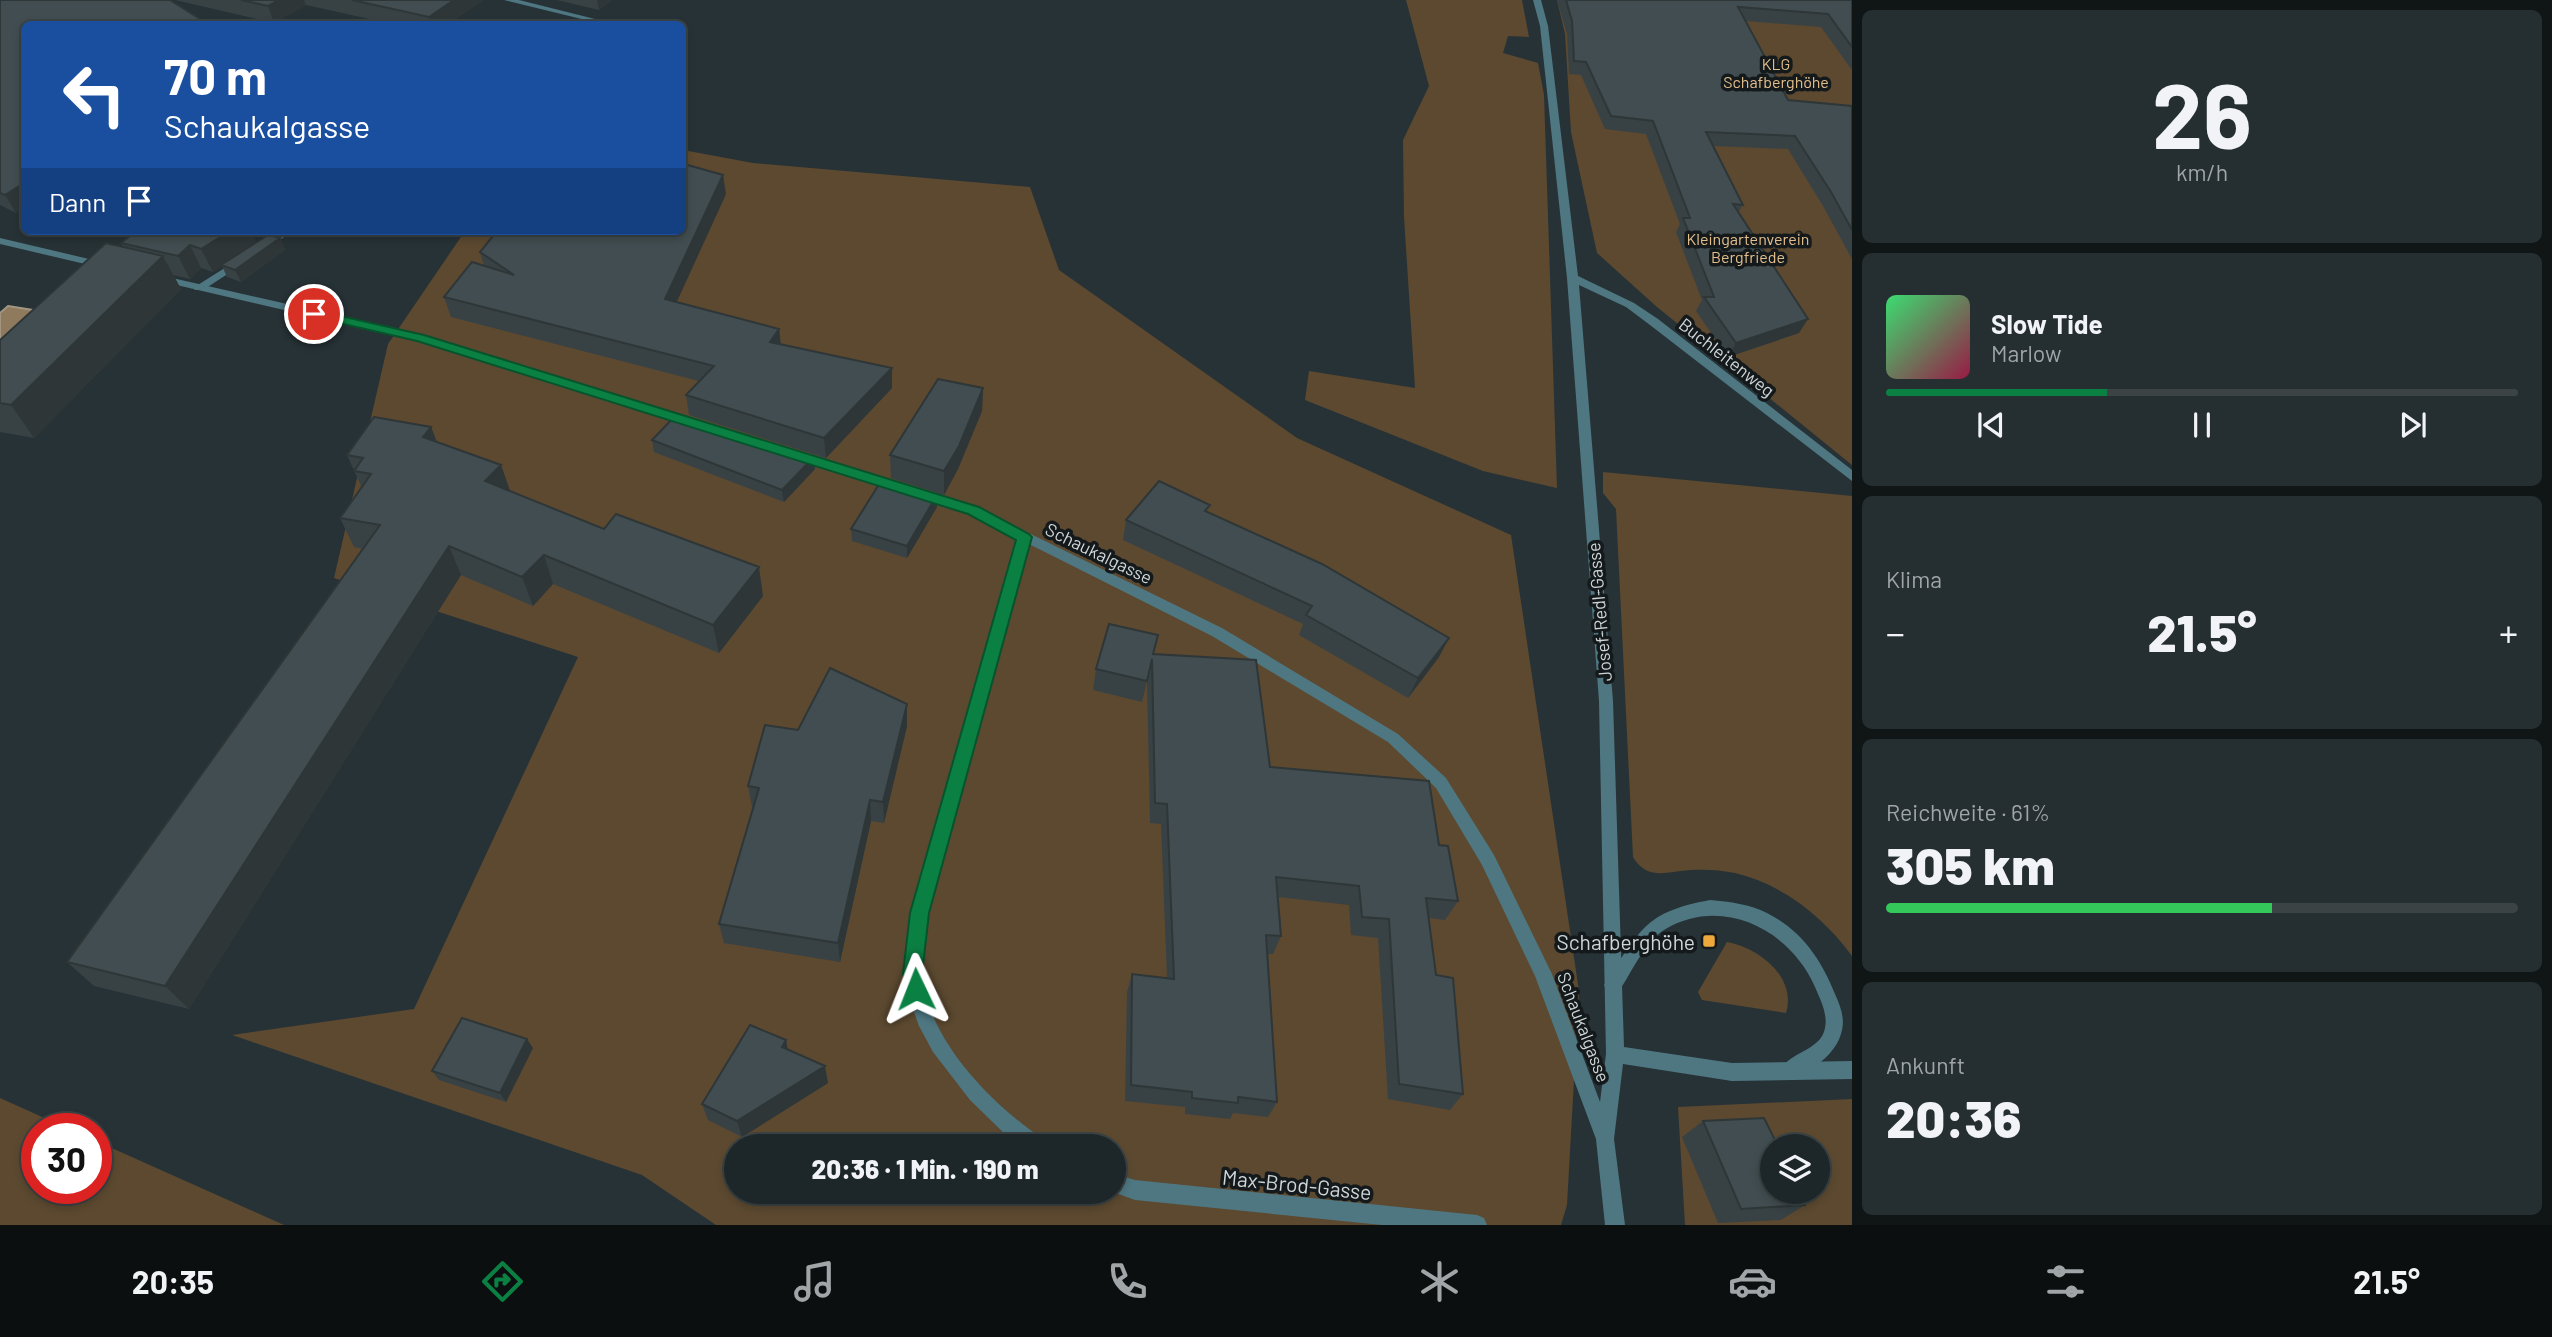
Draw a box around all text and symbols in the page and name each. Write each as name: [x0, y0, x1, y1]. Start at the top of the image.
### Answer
text: 70 m: [164, 46, 267, 105]
icon: left: [49, 49, 140, 140]
park label: KLG Schafberghöhe: [1723, 54, 1829, 91]
text: 26: [2152, 58, 2252, 167]
text: Schaukalgasse: [164, 106, 370, 144]
text: km/h: [2176, 158, 2228, 186]
icon: arrive: [120, 182, 158, 220]
text: Dann: [49, 186, 106, 217]
park label: Kleingartenverein Bergfriede: [1687, 229, 1809, 266]
pin: [284, 284, 344, 344]
icon: arrive: [295, 295, 333, 333]
text: Slow Tide: [1991, 308, 2103, 339]
street label: Buchleitenweg: [1675, 313, 1779, 401]
text: Marlow: [1991, 339, 2062, 367]
icon: previous: [1972, 406, 2010, 444]
icon: pause: [2183, 406, 2221, 444]
icon: next: [2394, 406, 2432, 444]
street label: Schaukalgasse: [1042, 518, 1156, 588]
street label: Josef-Redl-Gasse: [1582, 542, 1616, 682]
text: Klima: [1886, 565, 1942, 593]
text: 21.5°: [2147, 600, 2257, 662]
text: −: [1886, 609, 1905, 655]
text: +: [2499, 609, 2518, 655]
text: Reichweite · 61%: [1886, 798, 2050, 826]
text: 305 km: [1886, 833, 2055, 895]
place label: Schafberghöhe: [1556, 929, 1695, 954]
marker: Schafberghöhe: [1701, 933, 1717, 949]
position arrow: [879, 952, 953, 1026]
street label: Schaukalgasse: [1553, 969, 1615, 1085]
text: Ankunft: [1886, 1051, 1965, 1079]
text: 20:36: [1886, 1086, 2021, 1148]
speed limit sign: 30: [21, 1113, 112, 1204]
map controls: [1760, 1134, 1830, 1204]
button: layers: [1760, 1134, 1830, 1204]
text: 20:36 · 1 Min. · 190 m: [812, 1153, 1038, 1184]
street label: Max-Brod-Gasse: [1221, 1164, 1373, 1204]
icon: directions: [478, 1257, 527, 1306]
icon: music: [790, 1257, 839, 1306]
icon: phone: [1103, 1257, 1152, 1306]
icon: climate: [1415, 1257, 1464, 1306]
icon: car: [1728, 1257, 1777, 1306]
icon: filters: [2041, 1257, 2090, 1306]
text: 20:35: [132, 1262, 214, 1300]
text: 21.5°: [2353, 1262, 2420, 1300]

